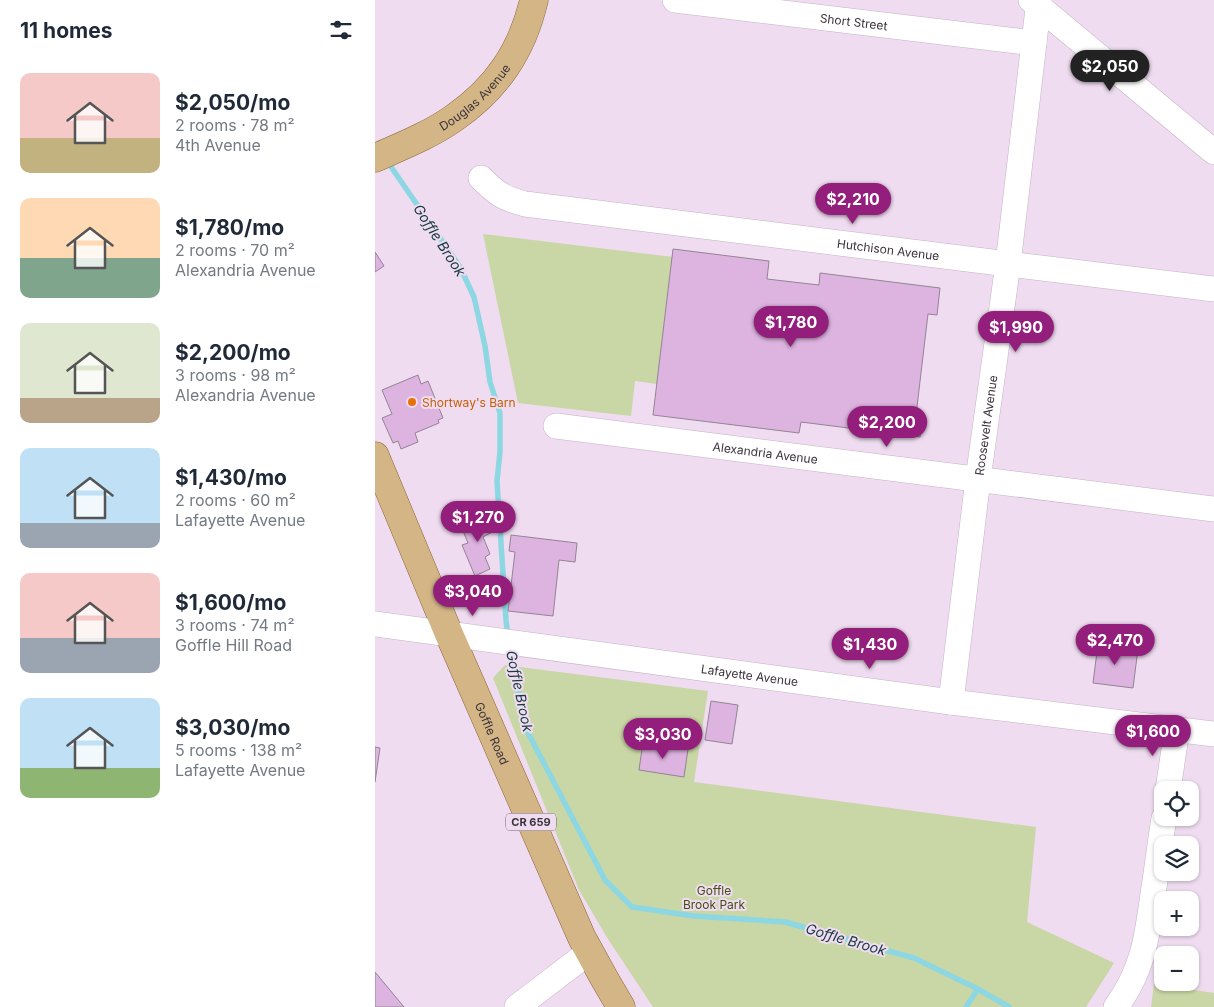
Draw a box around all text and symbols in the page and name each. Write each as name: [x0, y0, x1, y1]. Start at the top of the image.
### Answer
street label: Short Street: [819, 10, 888, 33]
icon: filters: [327, 16, 355, 44]
text: 11 homes: [20, 18, 112, 43]
pin: $2,050: [1069, 49, 1151, 92]
text: $2,050: [1081, 56, 1139, 76]
street label: Douglas Avenue: [436, 61, 513, 133]
text: $2,050/mo: [175, 90, 290, 115]
icon: home: [60, 93, 120, 153]
text: 2 rooms · 78 m²: [175, 115, 295, 135]
text: 4th Avenue: [175, 135, 261, 155]
pin: $2,210: [812, 182, 894, 225]
text: $2,210: [826, 189, 880, 209]
water label: Goffle Brook: [410, 201, 470, 280]
text: $1,780/mo: [175, 215, 284, 240]
icon: home: [60, 218, 120, 278]
street label: Hutchison Avenue: [836, 235, 940, 263]
text: 2 rooms · 70 m²: [175, 240, 295, 260]
text: Alexandria Avenue: [175, 260, 316, 280]
pin: $1,780: [750, 306, 832, 348]
pin: $1,990: [975, 310, 1057, 353]
text: $1,780: [765, 312, 817, 332]
text: $1,990: [989, 317, 1043, 337]
text: $2,200/mo: [175, 340, 291, 365]
icon: home: [60, 343, 120, 403]
text: 3 rooms · 98 m²: [175, 365, 296, 385]
street label: Roosevelt Avenue: [971, 374, 1000, 476]
text: Alexandria Avenue: [175, 385, 316, 405]
place label: Shortway's Barn: [422, 395, 516, 410]
marker: Shortway's Barn: [406, 396, 418, 408]
pin: $2,200: [846, 406, 928, 448]
text: $2,200: [858, 412, 916, 432]
street label: Alexandria Avenue: [712, 438, 819, 466]
text: $1,430/mo: [175, 465, 287, 490]
icon: home: [60, 468, 120, 528]
text: 2 rooms · 60 m²: [175, 490, 296, 510]
pin: $1,270: [437, 500, 519, 543]
text: $1,270: [452, 507, 504, 527]
text: Lafayette Avenue: [175, 510, 305, 530]
pin: $3,040: [432, 574, 514, 617]
text: $3,040: [444, 581, 502, 601]
text: $1,600/mo: [175, 590, 286, 615]
icon: home: [60, 593, 120, 653]
text: 3 rooms · 74 m²: [175, 615, 294, 635]
pin: $2,470: [1074, 624, 1156, 666]
pin: $1,430: [829, 628, 911, 670]
text: $2,470: [1087, 630, 1143, 650]
text: $1,430: [843, 634, 897, 654]
text: Goffle Hill Road: [175, 635, 292, 655]
water label: Goffle Brook: [503, 649, 537, 734]
street label: Lafayette Avenue: [700, 661, 799, 689]
street label: Goffle Road: [472, 700, 513, 767]
pin: $1,600: [1112, 714, 1194, 757]
text: $3,030/mo: [175, 715, 290, 740]
icon: home: [60, 718, 120, 778]
pin: $3,030: [622, 718, 704, 760]
text: $1,600: [1126, 721, 1180, 741]
text: $3,030: [634, 724, 692, 744]
text: 5 rooms · 138 m²: [175, 740, 302, 760]
text: Lafayette Avenue: [175, 760, 305, 780]
map controls: [1154, 781, 1199, 991]
button: locate: [1154, 781, 1199, 826]
road number: CR 659: [506, 814, 556, 830]
button: layers: [1154, 836, 1199, 881]
park label: Goffle Brook Park: [683, 883, 746, 912]
button: +: [1154, 891, 1199, 936]
water label: Goffle Brook: [804, 919, 888, 959]
button: −: [1154, 946, 1199, 991]

